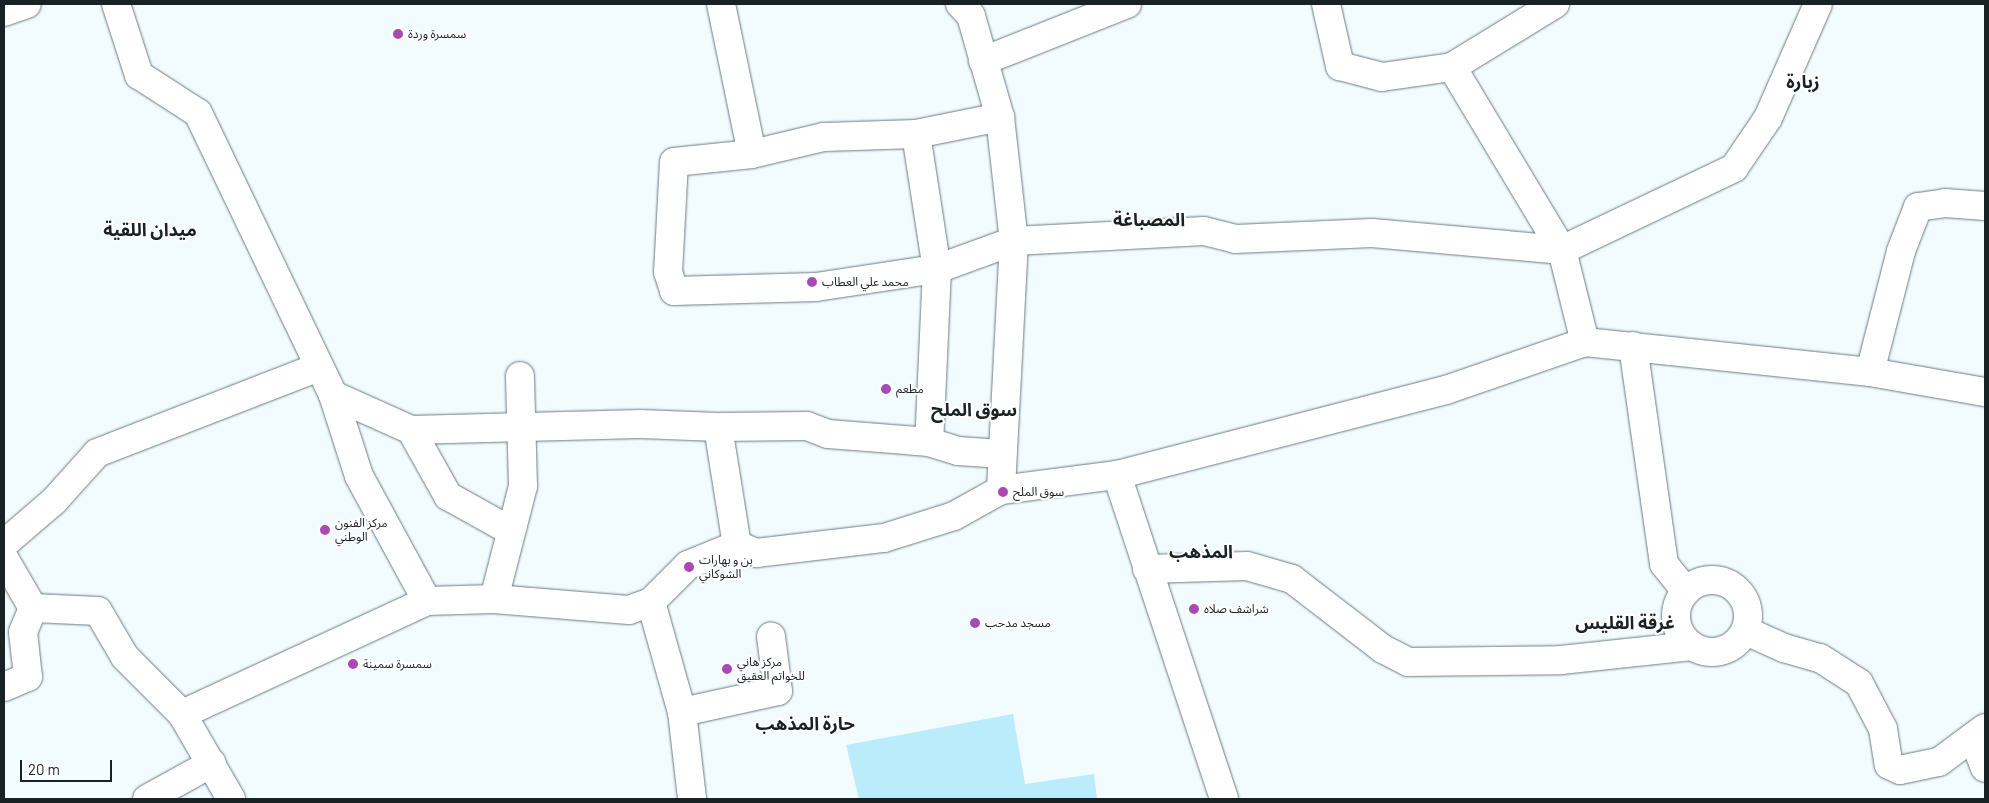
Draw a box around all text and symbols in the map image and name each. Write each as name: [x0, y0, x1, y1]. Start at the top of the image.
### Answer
place label: سمسرة وردة: [408, 27, 466, 41]
marker: سمسرة وردة: [392, 28, 404, 40]
district label: زبارة: [1786, 70, 1820, 92]
district label: المصباغة: [1113, 208, 1185, 230]
district label: ميدان اللقية: [103, 218, 197, 240]
place label: محمد علي العطاب: [822, 275, 909, 289]
marker: محمد علي العطاب: [806, 276, 818, 288]
place label: مطعم: [896, 382, 924, 396]
marker: مطعم: [880, 383, 892, 395]
district label: سوق الملح: [931, 398, 1017, 420]
place label: سوق الملح: [1013, 485, 1064, 499]
marker: سوق الملح: [997, 486, 1009, 498]
place label: مركز الفنون الوطني: [335, 516, 388, 544]
marker: مركز الفنون الوطني: [319, 524, 331, 536]
district label: المذهب: [1169, 540, 1233, 562]
place label: بن و بهارات الشوكاني: [699, 553, 753, 581]
marker: بن و بهارات الشوكاني: [683, 561, 695, 573]
place label: شراشف صلاه: [1204, 602, 1269, 616]
marker: شراشف صلاه: [1188, 603, 1200, 615]
district label: غرقة القليس: [1575, 611, 1675, 633]
place label: مسجد مدحب: [985, 616, 1051, 630]
marker: مسجد مدحب: [969, 617, 981, 629]
place label: مركز هاني للخواتم العقيق: [737, 655, 805, 683]
place label: سمسرة سمينة: [363, 657, 432, 671]
marker: سمسرة سمينة: [347, 658, 359, 670]
marker: مركز هاني للخواتم العقيق: [721, 663, 733, 675]
district label: حارة المذهب: [755, 712, 855, 734]
scale bar: [22, 750, 115, 782]
text: 20 m: [28, 760, 60, 778]

